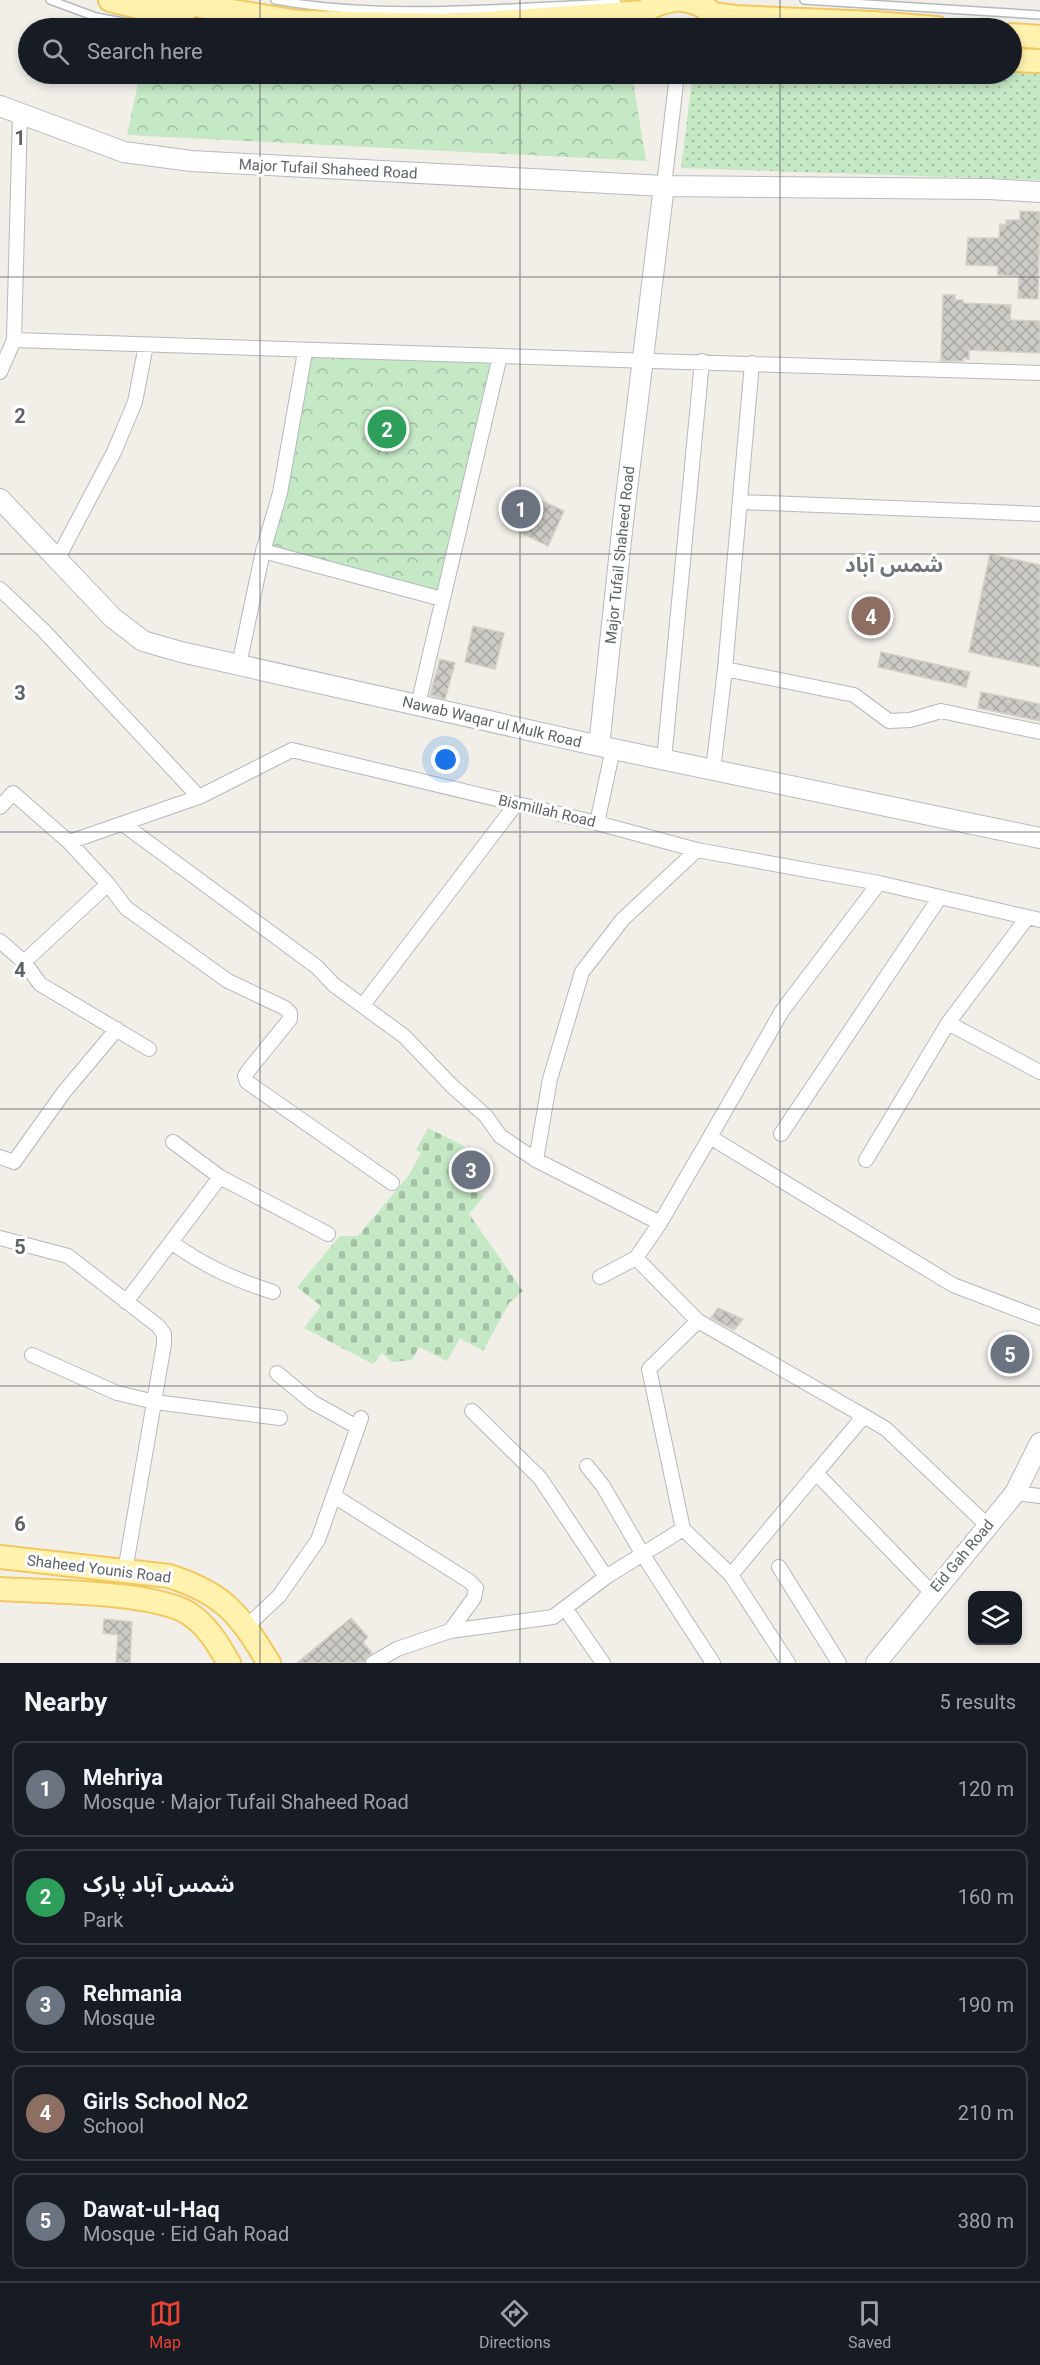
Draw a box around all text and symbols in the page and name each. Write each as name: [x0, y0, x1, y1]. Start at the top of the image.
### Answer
search box: [18, 18, 1022, 84]
icon: search: [39, 35, 72, 68]
text: Search here: [87, 39, 203, 64]
text: 1: [14, 126, 26, 150]
street label: Major Tufail Shaheed Road: [238, 155, 418, 183]
text: 2: [14, 404, 26, 428]
pin: 2: [368, 406, 406, 452]
street label: Major Tufail Shaheed Road: [602, 465, 638, 645]
pin: 1: [502, 486, 540, 532]
district label: شمس آباد: [845, 553, 943, 577]
pin: 4: [852, 594, 890, 638]
text: 3: [14, 681, 26, 705]
street label: Nawab Waqar ul Mulk Road: [401, 693, 583, 751]
your location: [431, 745, 460, 774]
street label: Bismillah Road: [497, 791, 597, 831]
text: 4: [14, 958, 26, 982]
pin: 3: [452, 1148, 490, 1192]
text: 5: [14, 1235, 26, 1259]
pin: 5: [990, 1332, 1030, 1376]
text: 6: [14, 1512, 26, 1536]
street label: Eid Gah Road: [926, 1516, 998, 1596]
street label: Shaheed Younis Road: [26, 1551, 172, 1587]
map controls: [968, 1591, 1022, 1645]
button: layers: [968, 1591, 1022, 1645]
text: Nearby: [24, 1687, 107, 1717]
text: 5 results: [940, 1690, 1016, 1714]
text: Mehriya: [83, 1765, 163, 1790]
text: 1: [40, 1777, 51, 1801]
text: 120 m: [958, 1777, 1014, 1801]
text: Mosque · Major Tufail Shaheed Road: [83, 1790, 409, 1814]
text: شمس آباد پارک: [83, 1872, 235, 1897]
text: 2: [40, 1885, 51, 1909]
text: 160 m: [958, 1885, 1014, 1909]
text: Park: [83, 1908, 123, 1932]
text: Rehmania: [83, 1981, 182, 2006]
text: 3: [40, 1993, 51, 2017]
text: 190 m: [958, 1993, 1014, 2017]
text: Mosque: [83, 2006, 155, 2030]
text: Girls School No2: [83, 2089, 248, 2114]
text: 4: [40, 2101, 51, 2125]
text: 210 m: [958, 2101, 1014, 2125]
text: School: [83, 2114, 144, 2138]
text: Dawat-ul-Haq: [83, 2197, 220, 2222]
text: 5: [40, 2209, 51, 2233]
text: 380 m: [958, 2209, 1014, 2233]
text: Mosque · Eid Gah Road: [83, 2222, 289, 2246]
tab: Map: [149, 2297, 182, 2352]
tab: Directions: [479, 2297, 551, 2352]
tab: Saved: [848, 2297, 891, 2352]

